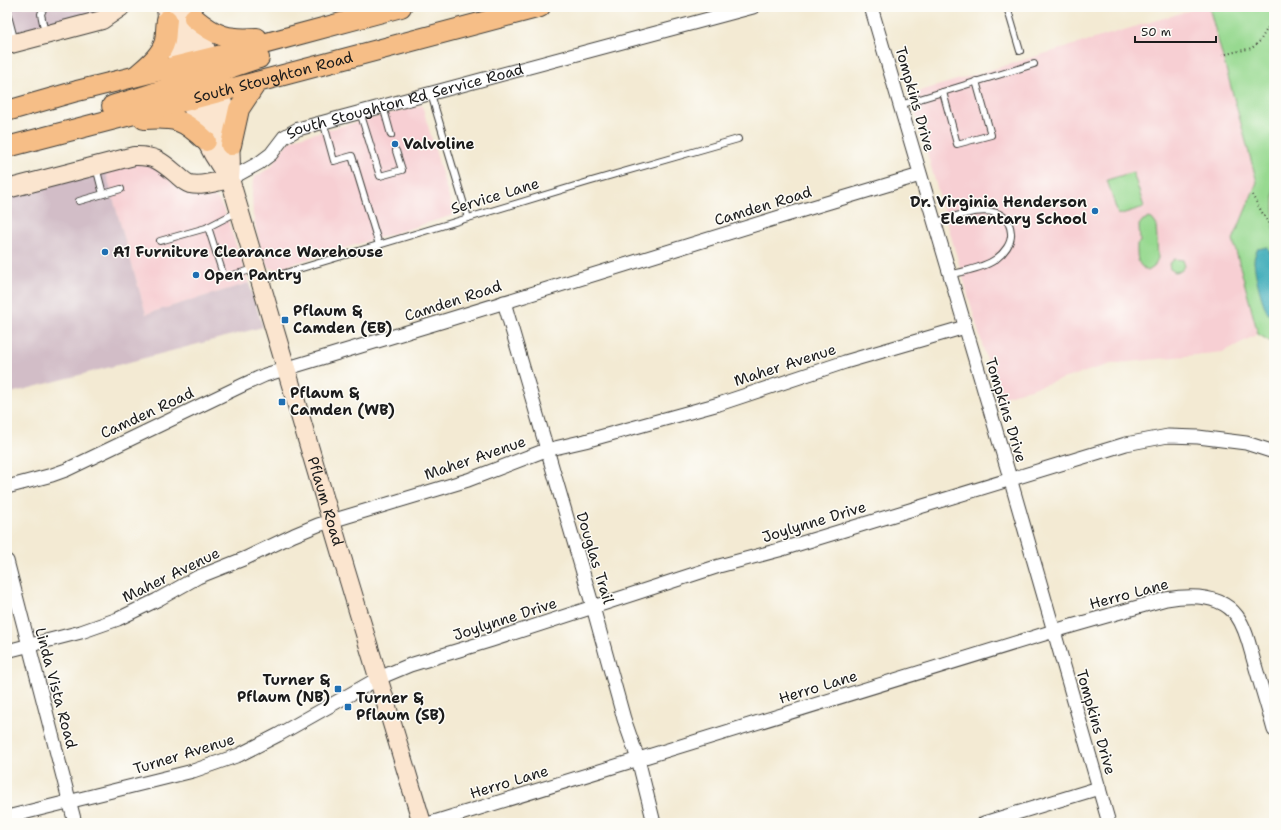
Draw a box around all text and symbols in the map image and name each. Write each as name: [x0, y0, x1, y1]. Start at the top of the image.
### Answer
scale bar: [1135, 18, 1216, 44]
text: 50 m: [1141, 24, 1171, 40]
street label: Tompkins Drive: [890, 44, 940, 154]
street label: South Stoughton Road: [191, 47, 356, 108]
street label: South Stoughton Rd Service Road: [282, 59, 526, 144]
place label: Valvoline: [403, 134, 474, 154]
marker: Valvoline: [390, 139, 400, 149]
street label: Service Lane: [448, 173, 542, 219]
street label: Camden Road: [712, 182, 815, 230]
place label: Dr. Virginia Henderson Elementary School: [910, 192, 1087, 229]
marker: Dr. Virginia Henderson Elementary School: [1090, 206, 1100, 216]
place label: A1 Furniture Clearance Warehouse: [113, 242, 383, 262]
marker: A1 Furniture Clearance Warehouse: [100, 247, 110, 257]
place label: Open Pantry: [204, 265, 302, 285]
marker: Open Pantry: [191, 270, 201, 280]
street label: Camden Road: [402, 276, 505, 326]
place label: Pflaum & Camden (EB): [293, 301, 392, 338]
marker: Pflaum & Camden (EB): [280, 315, 290, 325]
street label: Maher Avenue: [731, 339, 839, 391]
street label: Tompkins Drive: [981, 355, 1031, 465]
street label: Camden Road: [97, 382, 197, 443]
place label: Pflaum & Camden (WB): [290, 383, 395, 420]
marker: Pflaum & Camden (WB): [277, 397, 287, 407]
street label: Maher Avenue: [422, 431, 528, 485]
street label: Pflaum Road: [303, 454, 348, 549]
street label: Joylynne Drive: [760, 497, 868, 547]
street label: Douglas Trail: [572, 510, 619, 607]
street label: Maher Avenue: [119, 543, 223, 607]
street label: Herro Lane: [1087, 574, 1171, 614]
street label: Joylynne Drive: [451, 593, 559, 645]
street label: Linda Vista Road: [30, 625, 82, 751]
street label: Herro Lane: [776, 666, 860, 708]
street label: Tompkins Drive: [1071, 667, 1121, 777]
place label: Turner & Pflaum (NB): [237, 670, 331, 707]
marker: Turner & Pflaum (NB): [333, 684, 343, 694]
place label: Turner & Pflaum (SB): [356, 688, 445, 725]
marker: Turner & Pflaum (SB): [343, 702, 353, 712]
street label: Turner Avenue: [131, 729, 237, 779]
street label: Herro Lane: [467, 761, 551, 803]

